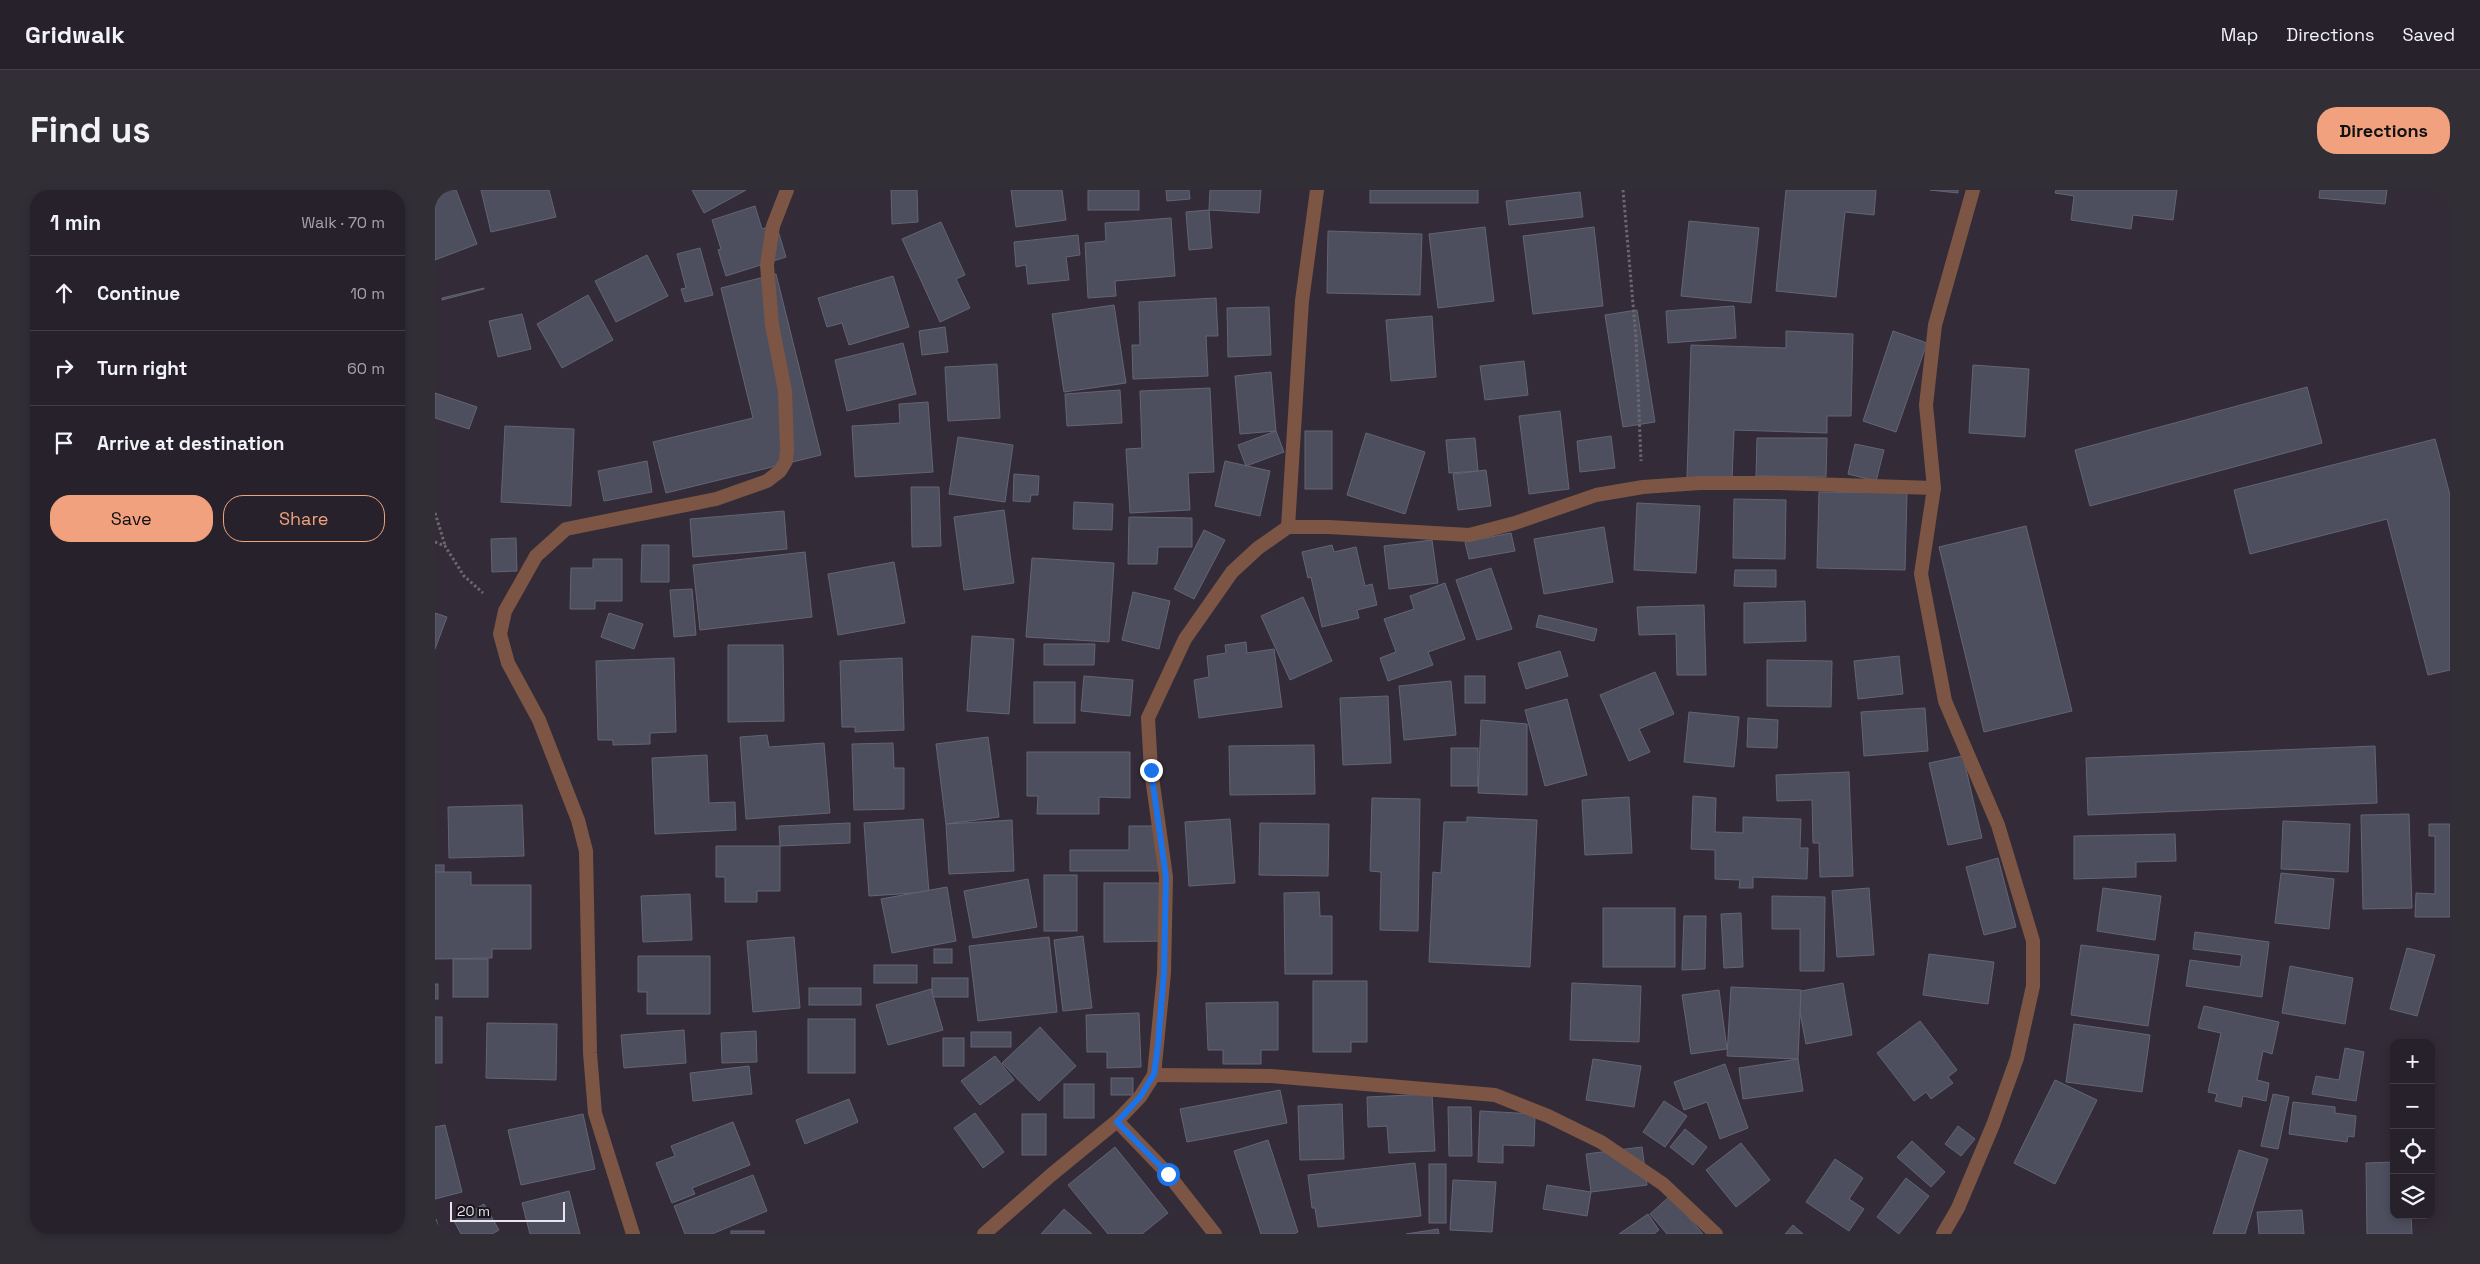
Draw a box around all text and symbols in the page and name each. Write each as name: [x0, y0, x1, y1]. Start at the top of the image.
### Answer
text: Gridwalk: [25, 19, 125, 50]
text: Map: [2221, 23, 2258, 46]
text: Directions: [2286, 23, 2375, 46]
text: Saved: [2403, 23, 2455, 46]
button: Directions: [2317, 107, 2450, 154]
text: Find us: [30, 108, 151, 152]
text: 1 min: [50, 209, 101, 236]
text: Walk · 70 m: [301, 212, 385, 233]
icon: ahead: [50, 279, 78, 307]
text: Continue: [97, 281, 180, 306]
text: 10 m: [350, 283, 385, 304]
icon: right: [50, 354, 78, 382]
text: Turn right: [97, 356, 187, 381]
text: 60 m: [347, 358, 385, 379]
icon: arrive: [50, 429, 78, 457]
text: Arrive at destination: [97, 431, 285, 456]
button: Save: [50, 495, 213, 542]
button: Share: [223, 495, 385, 542]
route end: [1140, 759, 1163, 782]
map controls: [2390, 1039, 2435, 1219]
button: +: [2390, 1039, 2435, 1084]
button: −: [2390, 1084, 2435, 1129]
button: locate: [2390, 1129, 2435, 1174]
route start: [1157, 1163, 1180, 1186]
button: layers: [2390, 1174, 2435, 1219]
scale bar: [450, 1199, 565, 1222]
text: 20 m: [457, 1202, 490, 1220]

